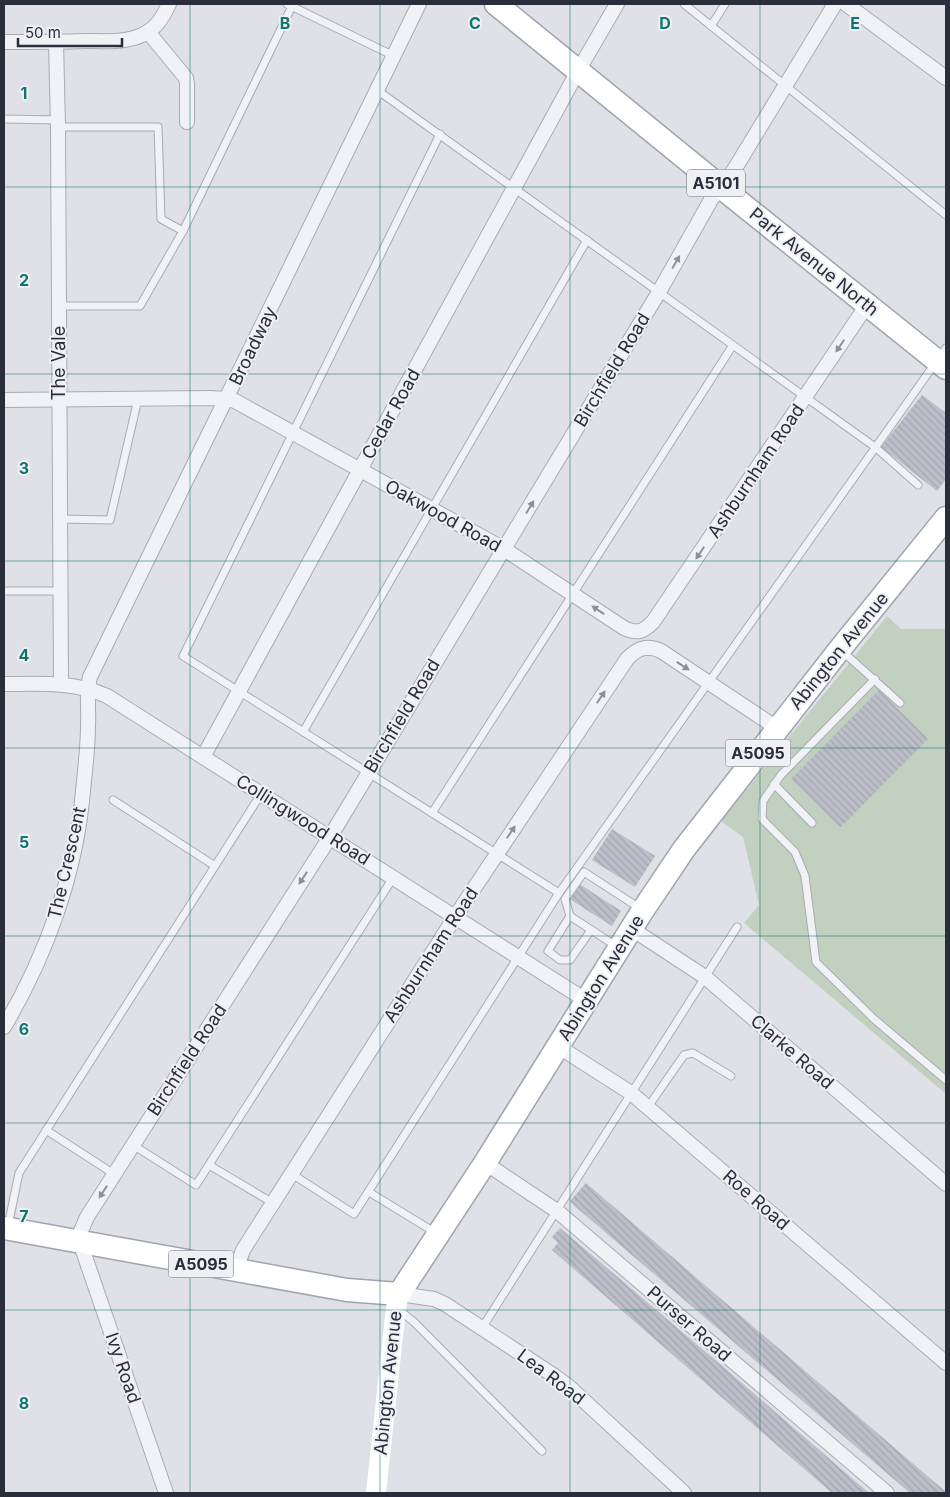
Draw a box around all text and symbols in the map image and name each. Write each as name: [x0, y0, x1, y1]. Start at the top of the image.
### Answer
text: B: [280, 13, 290, 33]
text: C: [469, 13, 481, 33]
text: D: [659, 13, 671, 33]
text: E: [850, 13, 860, 33]
scale bar: [18, 15, 121, 47]
text: 50 m: [25, 23, 61, 42]
text: 1: [21, 83, 27, 103]
road number: A5101: [687, 170, 745, 197]
street label: Park Avenue North: [746, 203, 883, 320]
one-way arrow: [671, 256, 680, 269]
text: 2: [19, 270, 29, 290]
street label: Broadway: [224, 303, 281, 389]
street label: Birchfield Road: [569, 309, 654, 430]
street label: The Vale: [48, 326, 69, 400]
one-way arrow: [835, 339, 845, 352]
street label: Cedar Road: [357, 365, 424, 463]
street label: Ashburnham Road: [703, 400, 808, 542]
text: 3: [19, 458, 29, 478]
street label: Oakwood Road: [382, 475, 505, 556]
one-way arrow: [525, 501, 534, 514]
one-way arrow: [695, 546, 705, 559]
street label: Abington Avenue: [785, 588, 892, 714]
one-way arrow: [591, 605, 604, 615]
text: 4: [19, 645, 30, 665]
street label: Birchfield Road: [359, 655, 444, 776]
one-way arrow: [676, 661, 689, 670]
one-way arrow: [596, 691, 606, 704]
road number: A5095: [726, 740, 790, 766]
street label: Collingwood Road: [232, 770, 374, 869]
street label: The Crescent: [43, 805, 90, 921]
one-way arrow: [506, 826, 516, 839]
text: 5: [19, 832, 29, 852]
one-way arrow: [299, 871, 308, 884]
street label: Ashburnham Road: [379, 883, 482, 1026]
street label: Abington Avenue: [553, 911, 648, 1045]
street label: Birchfield Road: [143, 1000, 230, 1120]
street label: Clarke Road: [747, 1010, 838, 1093]
text: 6: [19, 1019, 29, 1039]
street label: Roe Road: [719, 1165, 794, 1234]
one-way arrow: [98, 1185, 108, 1198]
text: 7: [19, 1206, 29, 1226]
road number: A5095: [168, 1250, 234, 1278]
street label: Purser Road: [643, 1282, 736, 1366]
street label: Abington Avenue: [369, 1310, 406, 1456]
street label: Ivy Road: [102, 1330, 145, 1406]
street label: Lea Road: [513, 1344, 589, 1409]
text: 8: [19, 1393, 29, 1413]

